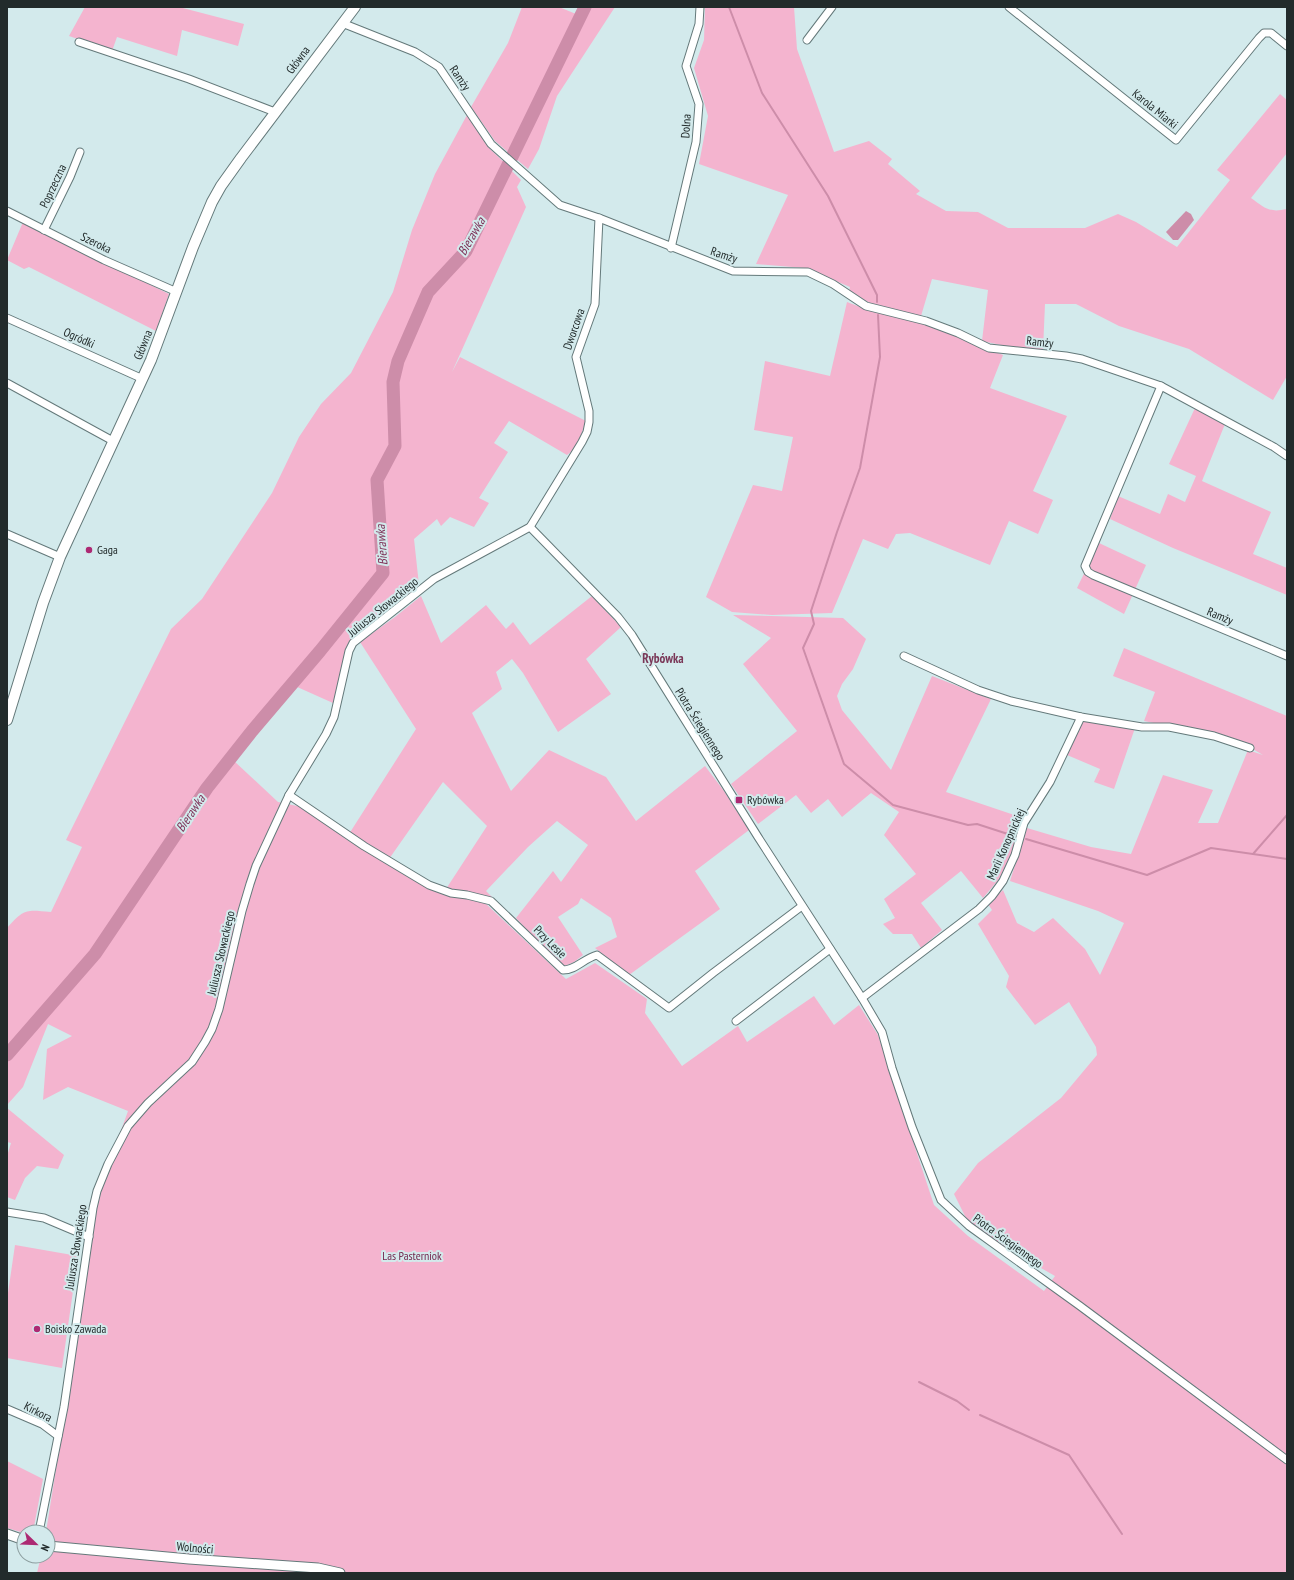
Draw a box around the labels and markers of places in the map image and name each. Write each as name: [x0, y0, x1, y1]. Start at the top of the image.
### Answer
place label: Gaga: [97, 542, 118, 557]
marker: Gaga: [84, 545, 94, 555]
place label: Rybówka: [747, 792, 784, 807]
marker: Rybówka: [734, 795, 744, 805]
place label: Boisko Zawada: [45, 1321, 107, 1336]
marker: Boisko Zawada: [32, 1324, 42, 1334]

